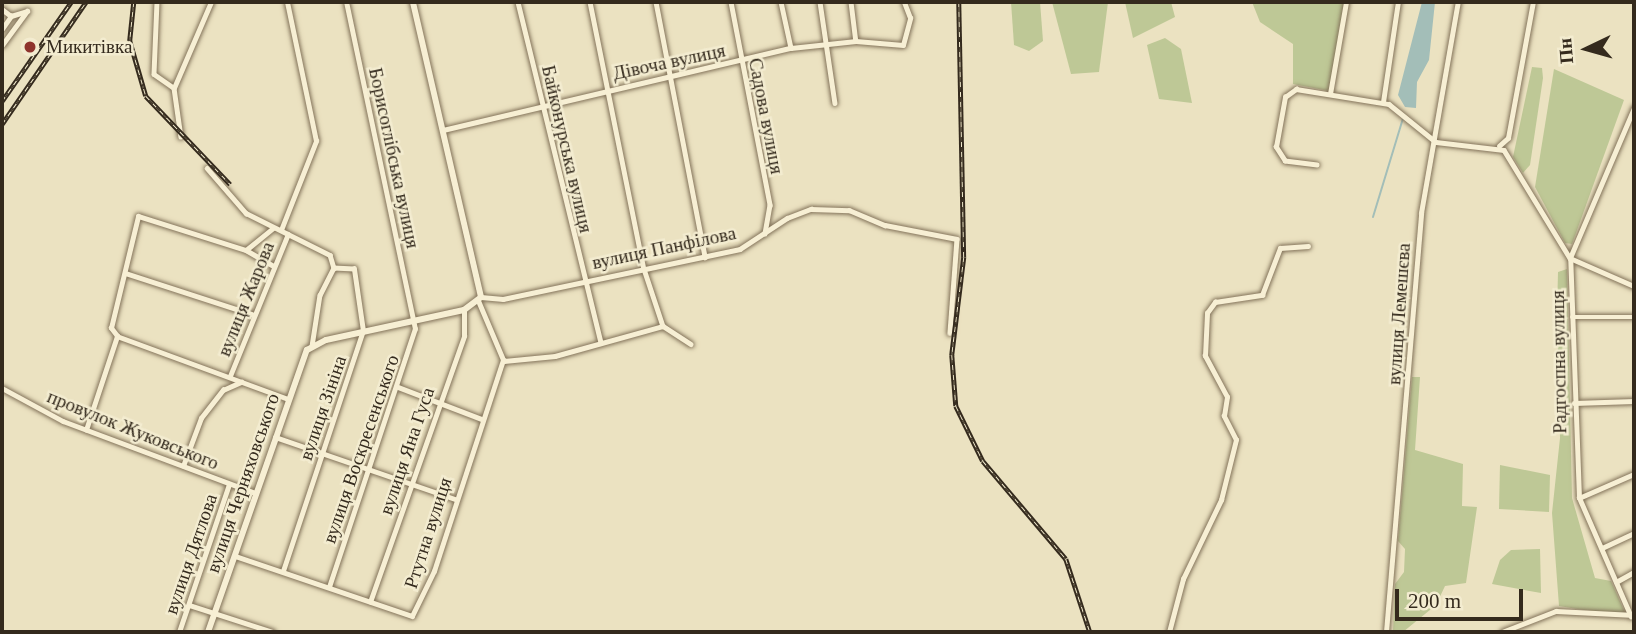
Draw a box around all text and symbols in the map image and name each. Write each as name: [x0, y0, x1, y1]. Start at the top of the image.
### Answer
north arrow: [1552, 14, 1622, 84]
place label: Микитівка: [46, 36, 132, 58]
marker: Микитівка: [20, 37, 40, 57]
text: Пн: [1554, 37, 1577, 65]
street label: Дівоча вулиця: [611, 39, 727, 85]
street label: Садова вулиця: [744, 56, 788, 176]
street label: Байконурська вулиця: [537, 63, 597, 235]
street label: Борисоглібська вулиця: [364, 66, 424, 250]
street label: вулиця Панфілова: [590, 222, 738, 274]
street label: вулиця Жарова: [213, 238, 279, 360]
street label: вулиця Лемешєва: [1383, 242, 1415, 386]
street label: Радгоспна вулиця: [1546, 290, 1572, 434]
street label: вулиця Воскресенського: [318, 352, 404, 546]
street label: вулиця Зініна: [294, 353, 352, 463]
street label: вулиця Яна Гуса: [375, 384, 439, 518]
street label: провулок Жуковського: [44, 385, 222, 475]
street label: вулиця Черняховського: [202, 390, 284, 576]
street label: Ртутна вулиця: [399, 475, 457, 591]
street label: вулиця Дятлова: [160, 491, 222, 617]
scale bar: [1398, 574, 1526, 618]
text: 200 m: [1408, 589, 1461, 613]

